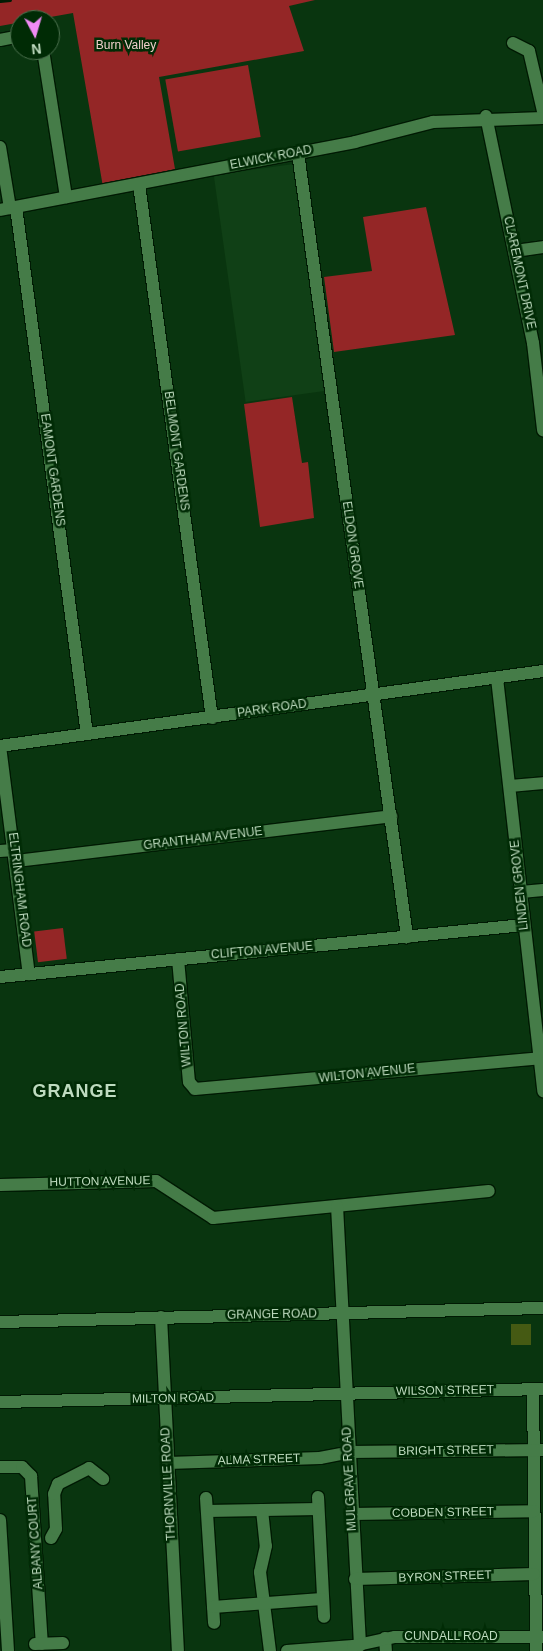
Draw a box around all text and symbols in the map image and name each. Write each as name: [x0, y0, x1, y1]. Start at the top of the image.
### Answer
north arrow: [10, 10, 60, 60]
park label: Burn Valley: [96, 39, 156, 53]
text: N: [31, 40, 42, 57]
street label: ELWICK ROAD: [229, 143, 313, 173]
street label: CLAREMONT DRIVE: [500, 215, 538, 331]
street label: BELMONT GARDENS: [160, 390, 192, 512]
street label: EAMONT GARDENS: [37, 413, 67, 527]
street label: ELDON GROVE: [339, 500, 365, 590]
street label: PARK ROAD: [236, 697, 308, 721]
street label: GRANTHAM AVENUE: [142, 825, 264, 853]
street label: ELTRINGHAM ROAD: [5, 832, 33, 948]
street label: LINDEN GROVE: [508, 839, 532, 931]
street label: CLIFTON AVENUE: [210, 939, 314, 963]
street label: WILTON ROAD: [173, 983, 195, 1067]
street label: WILTON AVENUE: [318, 1062, 416, 1086]
district label: GRANGE: [32, 1080, 118, 1102]
street label: HUTTON AVENUE: [49, 1174, 151, 1190]
street label: GRANGE ROAD: [227, 1307, 317, 1323]
street label: WILSON STREET: [396, 1383, 494, 1399]
street label: MILTON ROAD: [132, 1391, 214, 1407]
street label: MULGRAVE ROAD: [340, 1426, 360, 1532]
street label: THORNVILLE ROAD: [159, 1427, 179, 1541]
street label: BRIGHT STREET: [398, 1443, 494, 1459]
street label: ALMA STREET: [217, 1451, 301, 1469]
street label: ALBANY COURT: [26, 1496, 46, 1590]
street label: COBDEN STREET: [392, 1505, 494, 1521]
street label: BYRON STREET: [398, 1568, 492, 1586]
street label: CUNDALL ROAD: [404, 1630, 498, 1644]

